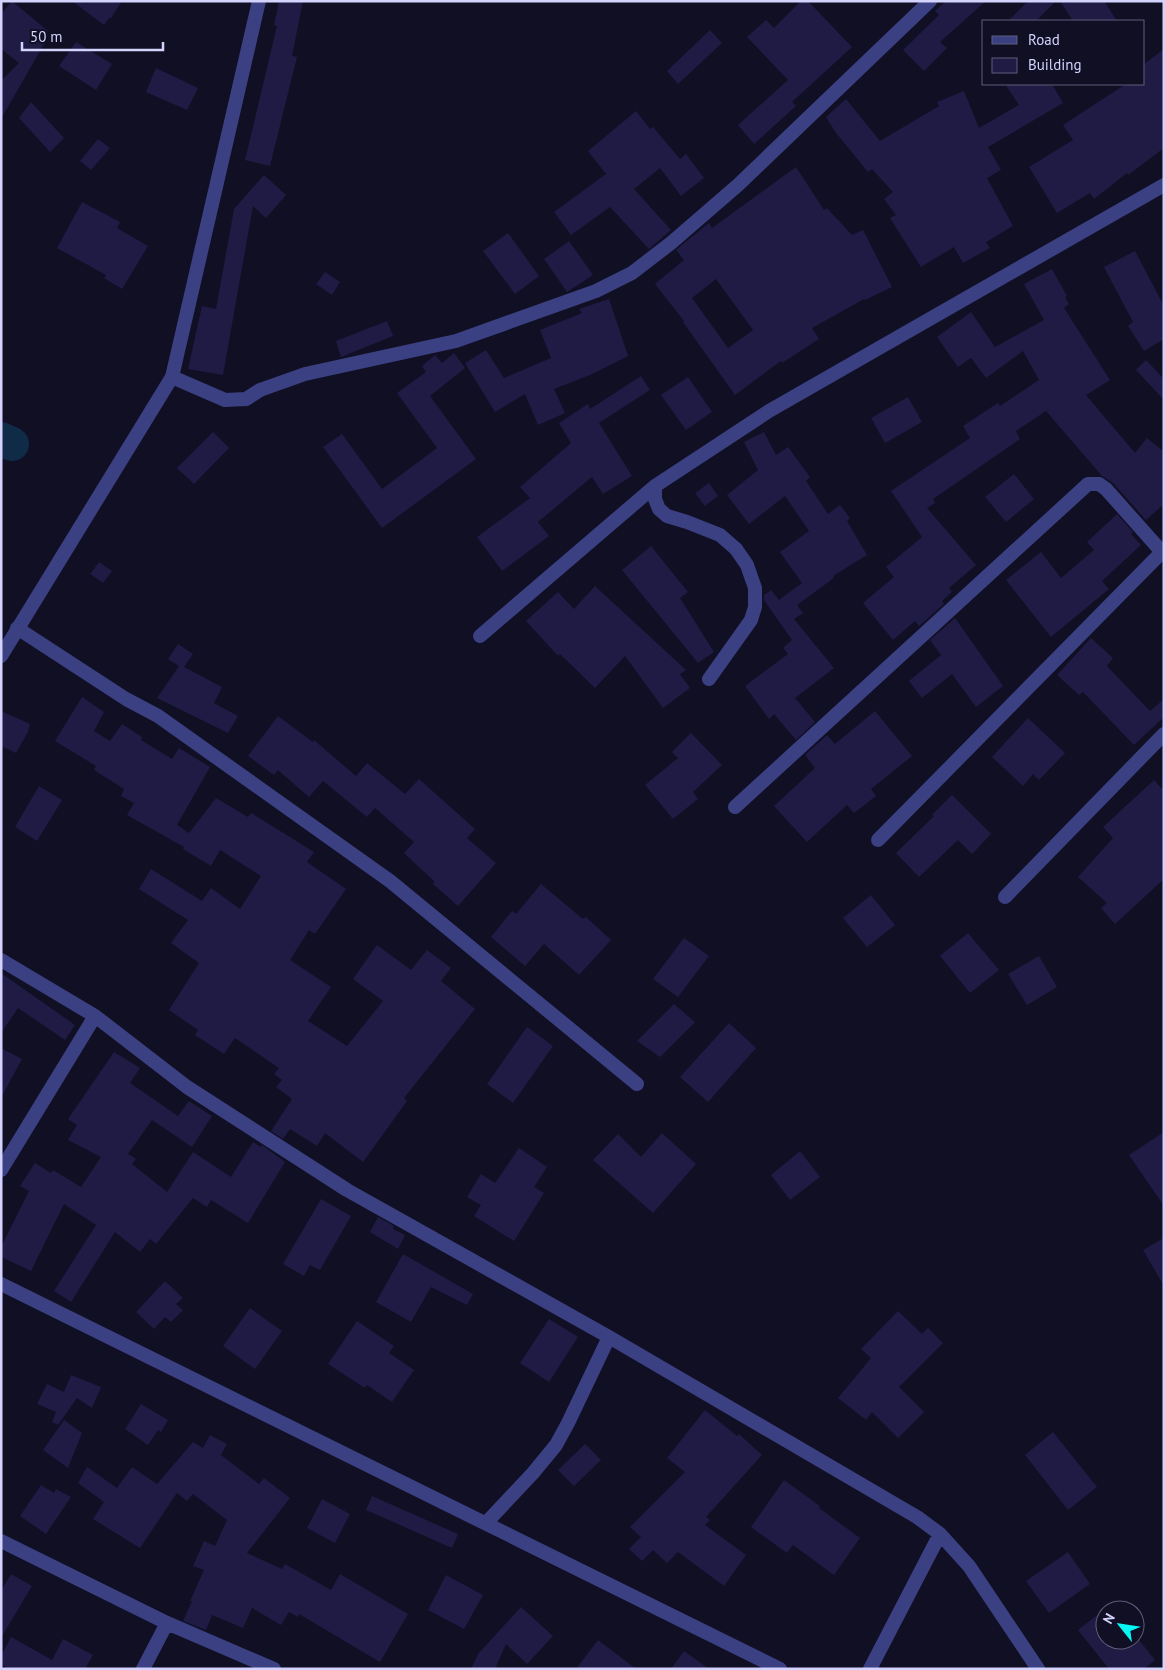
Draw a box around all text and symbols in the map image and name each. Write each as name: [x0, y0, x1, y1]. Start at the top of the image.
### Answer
scale bar: [22, 20, 164, 52]
legend: [982, 20, 1145, 85]
text: 50 m: [30, 27, 63, 46]
text: Road: [1028, 30, 1060, 49]
text: Building: [1028, 55, 1082, 74]
north arrow: [1095, 1600, 1145, 1650]
text: N: [1099, 1610, 1119, 1627]

